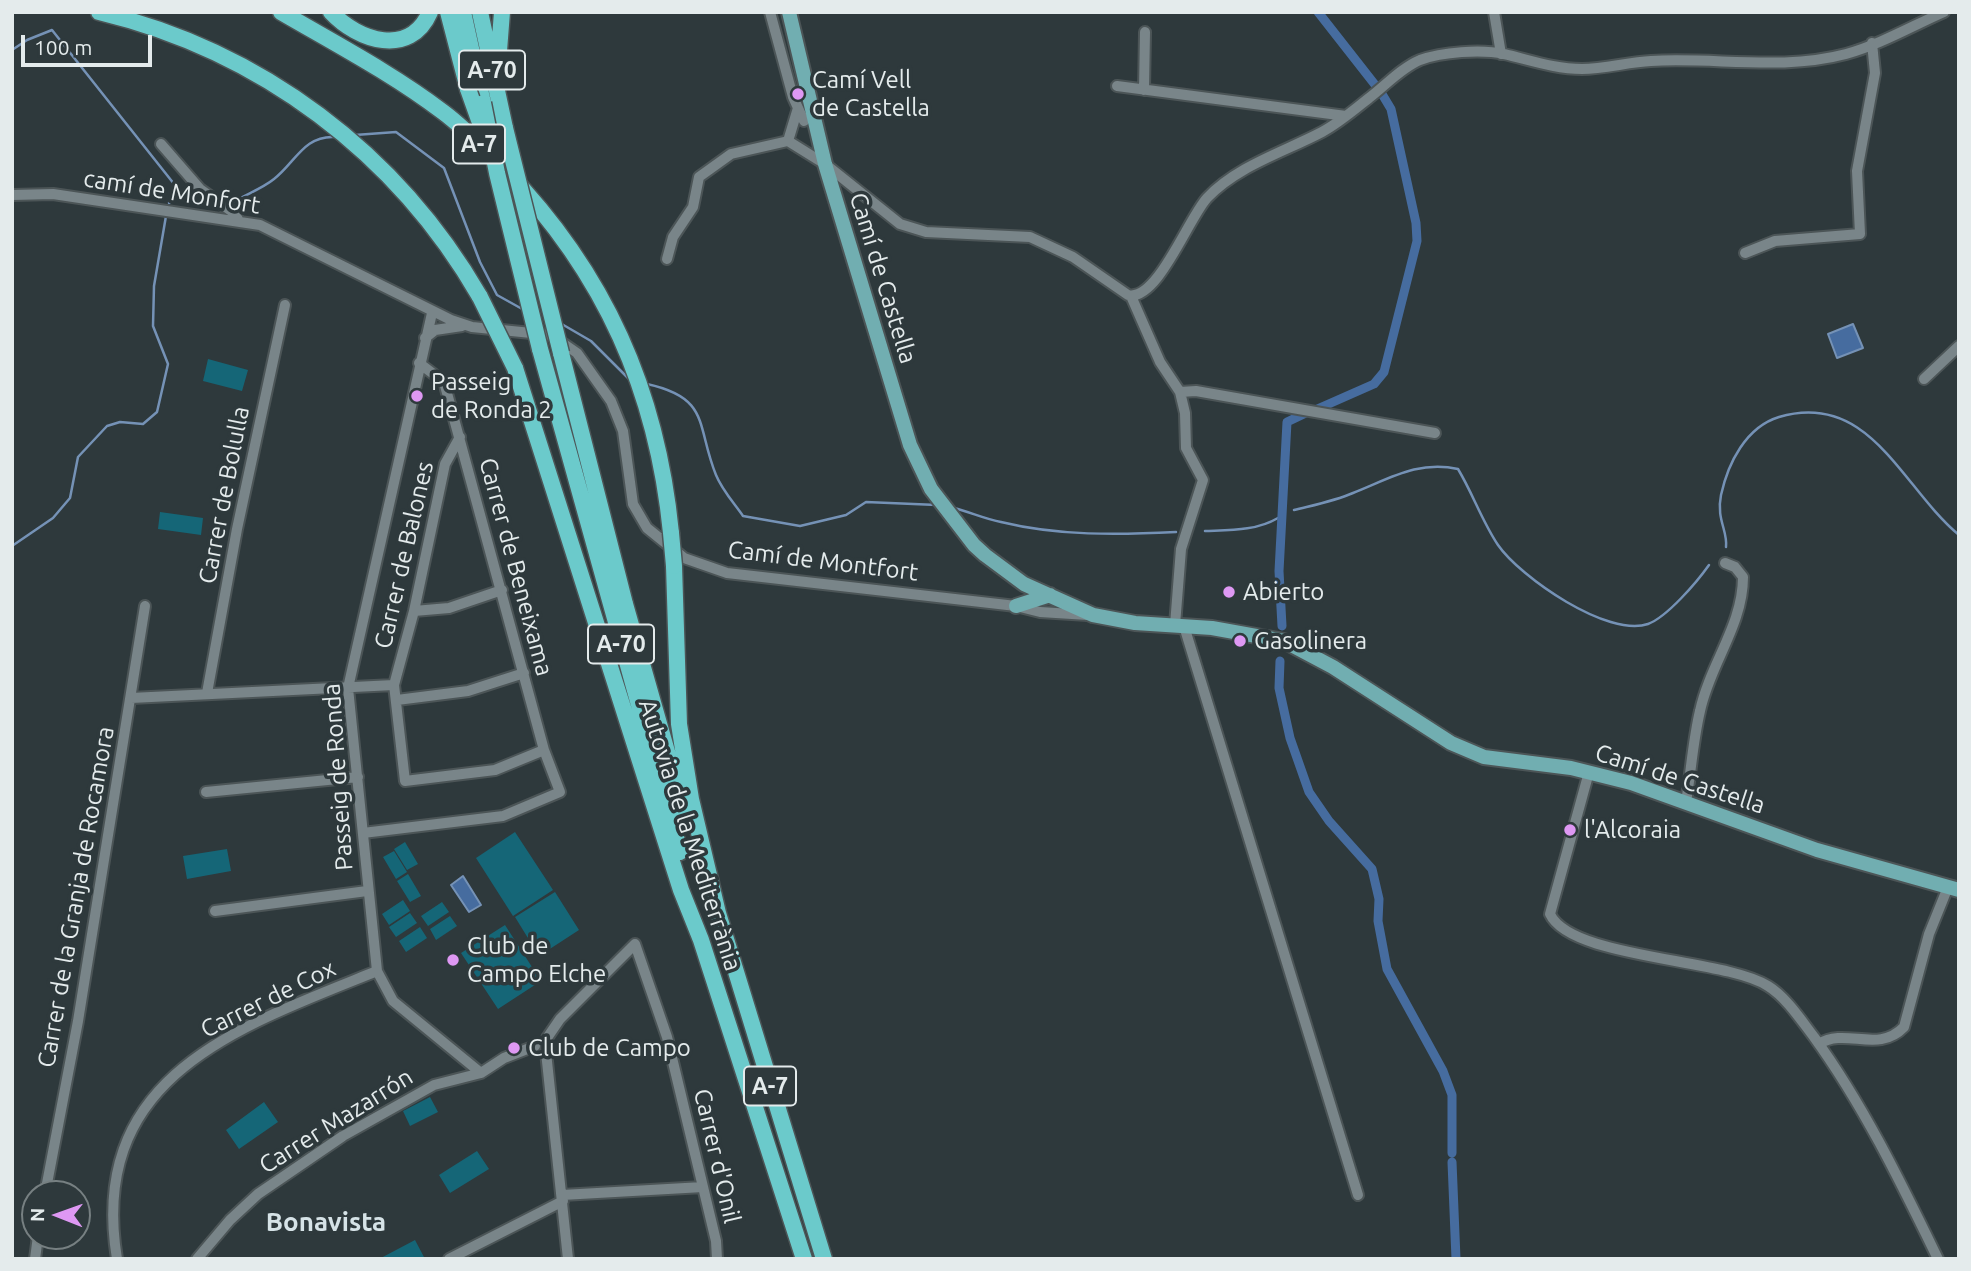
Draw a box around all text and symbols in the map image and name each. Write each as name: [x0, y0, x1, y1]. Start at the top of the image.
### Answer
scale bar: [24, 21, 156, 65]
text: 100 m: [34, 35, 92, 59]
road number: A-70: [459, 50, 525, 90]
place label: Camí Vell de Castella: [812, 66, 930, 122]
marker: Camí Vell de Castella: [790, 86, 806, 102]
road number: A-7: [453, 125, 505, 164]
street label: camí de Monfort: [82, 164, 262, 220]
street label: Camí de Castella: [843, 189, 923, 367]
place label: Passeig de Ronda 2: [431, 368, 552, 424]
marker: Passeig de Ronda 2: [409, 388, 425, 404]
street label: Carrer de Bolulla: [193, 404, 255, 586]
street label: Carrer de Beneixama: [473, 455, 559, 679]
street label: Carrer de Balones: [368, 459, 440, 651]
street label: Camí de Montfort: [726, 535, 920, 587]
place label: Abierto: [1243, 578, 1324, 606]
marker: Abierto: [1221, 584, 1237, 600]
road number: A-70: [588, 624, 654, 664]
place label: Gasolinera: [1254, 627, 1367, 655]
marker: Gasolinera: [1232, 633, 1248, 649]
street label: Passeig de Ronda: [317, 682, 359, 872]
street label: Autovia de la Mediterrània: [632, 696, 748, 974]
street label: Carrer de la Granja de Rocamora: [32, 724, 120, 1070]
street label: Camí de Castella: [1591, 738, 1769, 820]
place label: l'Alcoraia: [1584, 816, 1681, 844]
marker: l'Alcoraia: [1562, 822, 1578, 838]
place label: Club de Campo Elche: [467, 932, 606, 988]
marker: Club de Campo Elche: [445, 952, 461, 968]
street label: Carrer de Cox: [196, 954, 340, 1044]
place label: Club de Campo: [528, 1034, 691, 1062]
marker: Club de Campo: [506, 1040, 522, 1056]
street label: Carrer Mazarrón: [254, 1062, 418, 1180]
road number: A-7: [744, 1066, 796, 1106]
street label: Carrer d'Onil: [688, 1086, 746, 1226]
north arrow: [21, 1180, 91, 1250]
district label: Bonavista: [266, 1206, 386, 1238]
text: N: [26, 1207, 48, 1222]

